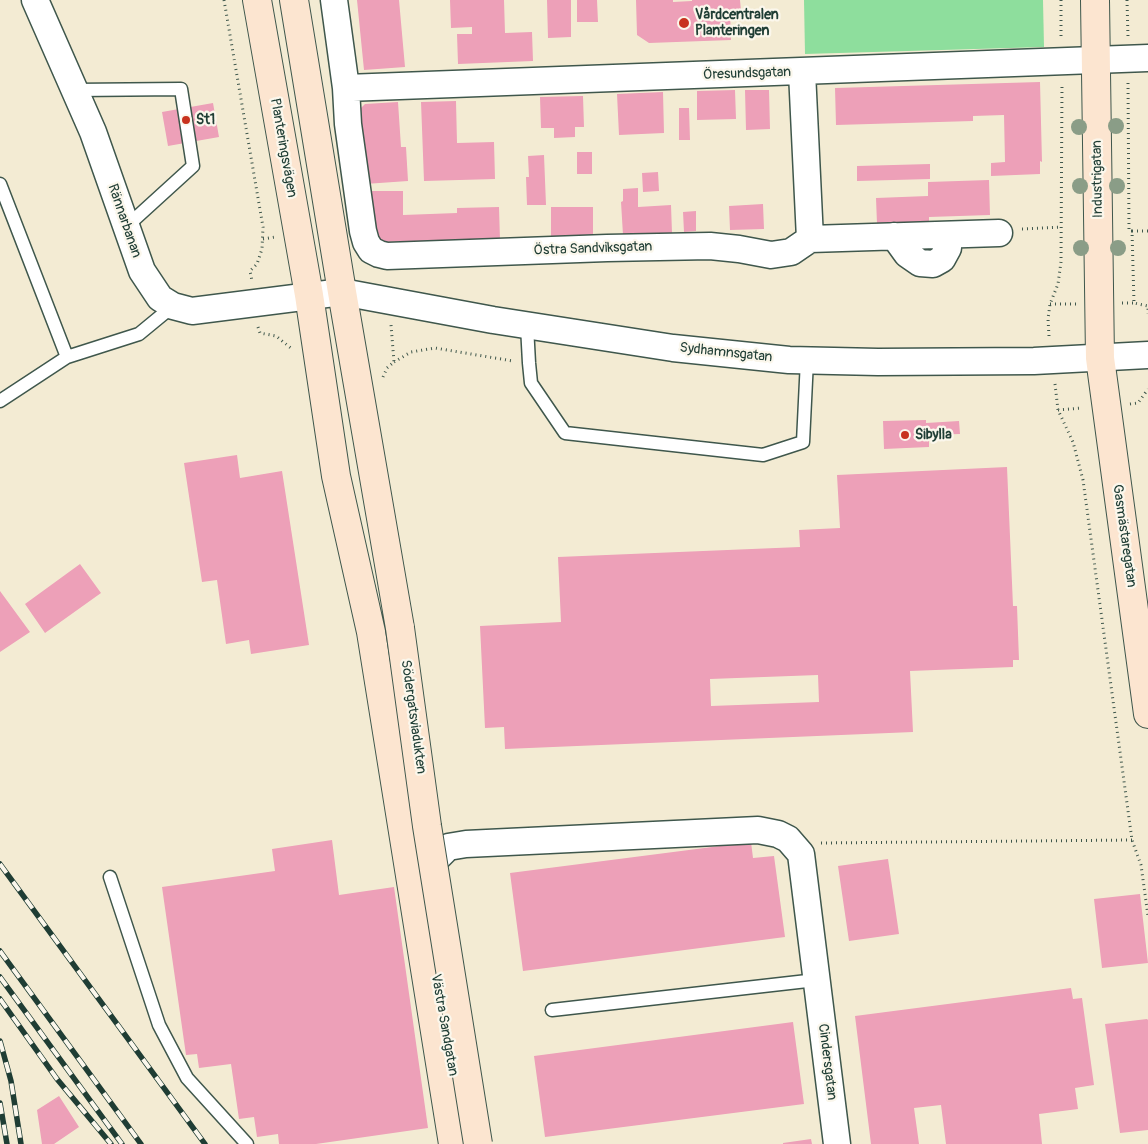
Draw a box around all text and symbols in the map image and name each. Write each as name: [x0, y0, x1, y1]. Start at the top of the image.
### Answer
place label: Vårdcentralen Planteringen: [695, 7, 779, 40]
marker: Vårdcentralen Planteringen: [677, 16, 691, 30]
street label: Öresundsgatan: [703, 64, 791, 84]
street label: Planteringsvägen: [266, 97, 300, 199]
place label: St1: [196, 112, 215, 128]
marker: St1: [180, 114, 192, 126]
street label: Industrigatan: [1089, 140, 1107, 218]
street label: Rännarbanan: [104, 182, 144, 260]
street label: Östra Sandviksgatan: [533, 239, 653, 259]
street label: Sydhamnsgatan: [679, 340, 773, 366]
place label: Sibylla: [915, 427, 952, 443]
marker: Sibylla: [899, 429, 911, 441]
street label: Gasmästaregatan: [1108, 483, 1140, 589]
street label: Södergatsviadukten: [397, 659, 429, 775]
street label: Västra Sandgatan: [427, 973, 461, 1077]
street label: Cindersgatan: [814, 1023, 840, 1101]

